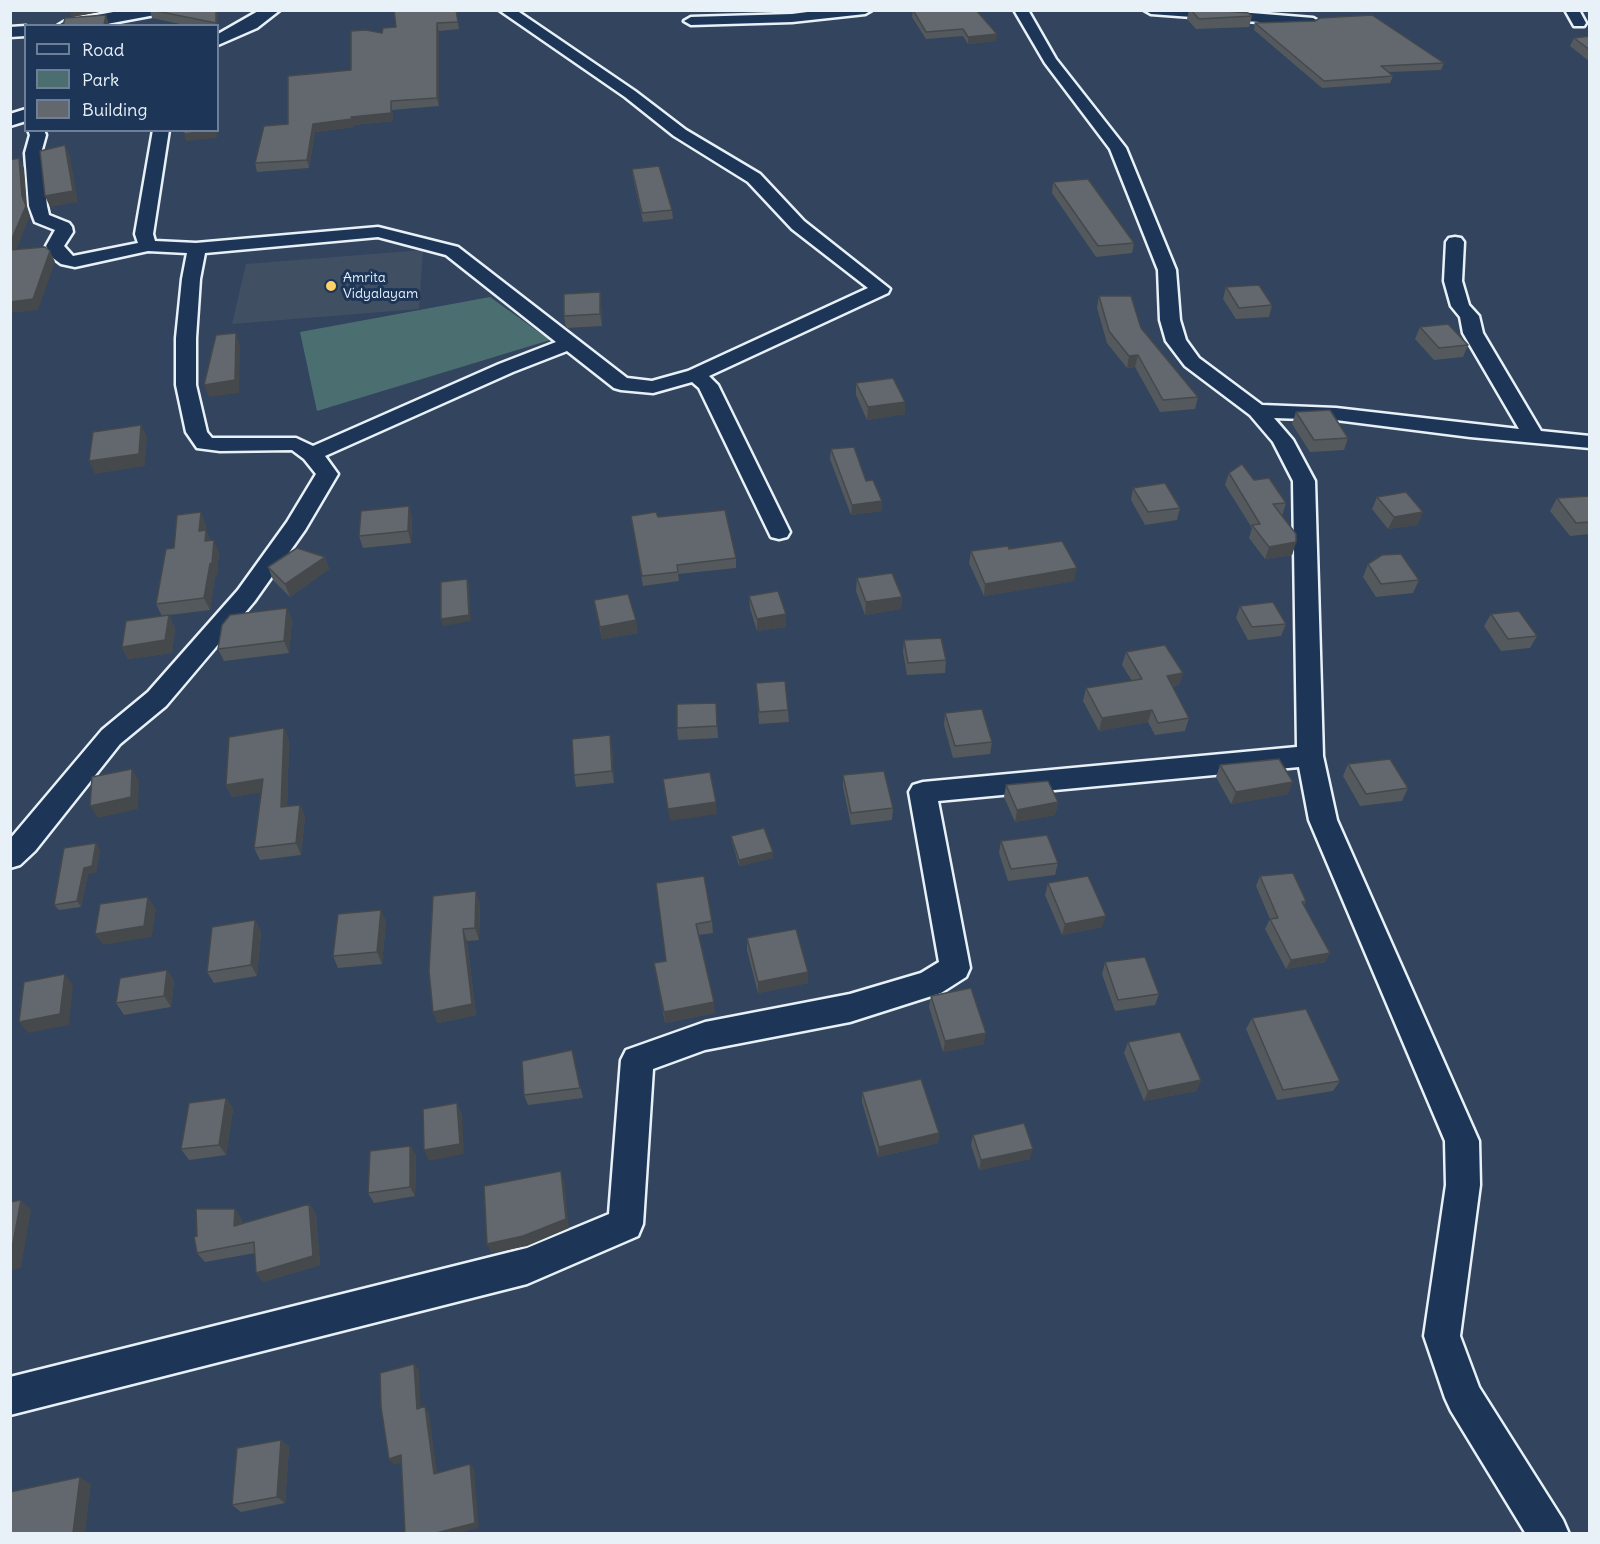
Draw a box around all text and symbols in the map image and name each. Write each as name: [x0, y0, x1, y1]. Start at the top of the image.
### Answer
legend: [24, 24, 219, 132]
text: Road: [82, 38, 124, 61]
text: Park: [82, 68, 119, 91]
text: Building: [82, 98, 147, 121]
place label: Amrita Vidyalayam: [343, 270, 418, 302]
marker: Amrita Vidyalayam: [324, 279, 338, 293]

